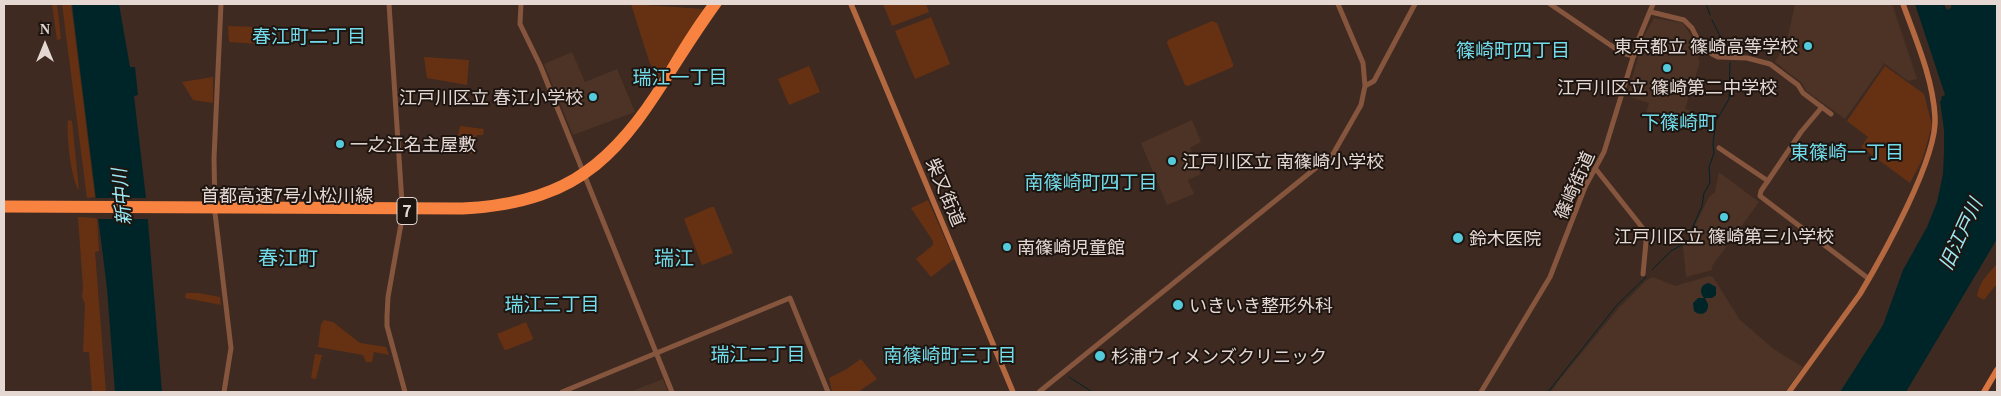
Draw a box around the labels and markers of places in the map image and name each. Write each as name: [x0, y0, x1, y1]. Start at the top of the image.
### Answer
place label: 東京都立 篠崎高等学校: [1614, 35, 1798, 57]
marker: 東京都立 篠崎高等学校: [1802, 40, 1814, 52]
marker: 江戸川区立 篠崎第二中学校: [1661, 62, 1673, 74]
place label: 江戸川区立 篠崎第二中学校: [1557, 76, 1777, 98]
place label: 江戸川区立 春江小学校: [399, 86, 583, 108]
marker: 江戸川区立 春江小学校: [587, 91, 599, 103]
place label: 一之江名主屋敷: [350, 133, 476, 155]
marker: 一之江名主屋敷: [334, 138, 346, 150]
place label: 江戸川区立 南篠崎小学校: [1182, 150, 1384, 172]
marker: 江戸川区立 南篠崎小学校: [1166, 155, 1178, 167]
marker: 江戸川区立 篠崎第三小学校: [1718, 211, 1730, 223]
place label: 江戸川区立 篠崎第三小学校: [1614, 225, 1834, 247]
place label: 鈴木医院: [1469, 227, 1541, 249]
marker: 鈴木医院: [1451, 231, 1465, 245]
place label: 南篠崎児童館: [1017, 236, 1125, 258]
marker: 南篠崎児童館: [1001, 241, 1013, 253]
place label: いきいき整形外科: [1189, 294, 1333, 316]
marker: いきいき整形外科: [1171, 298, 1185, 312]
place label: 杉浦ウィメンズクリニック: [1111, 345, 1327, 367]
marker: 杉浦ウィメンズクリニック: [1093, 349, 1107, 363]

